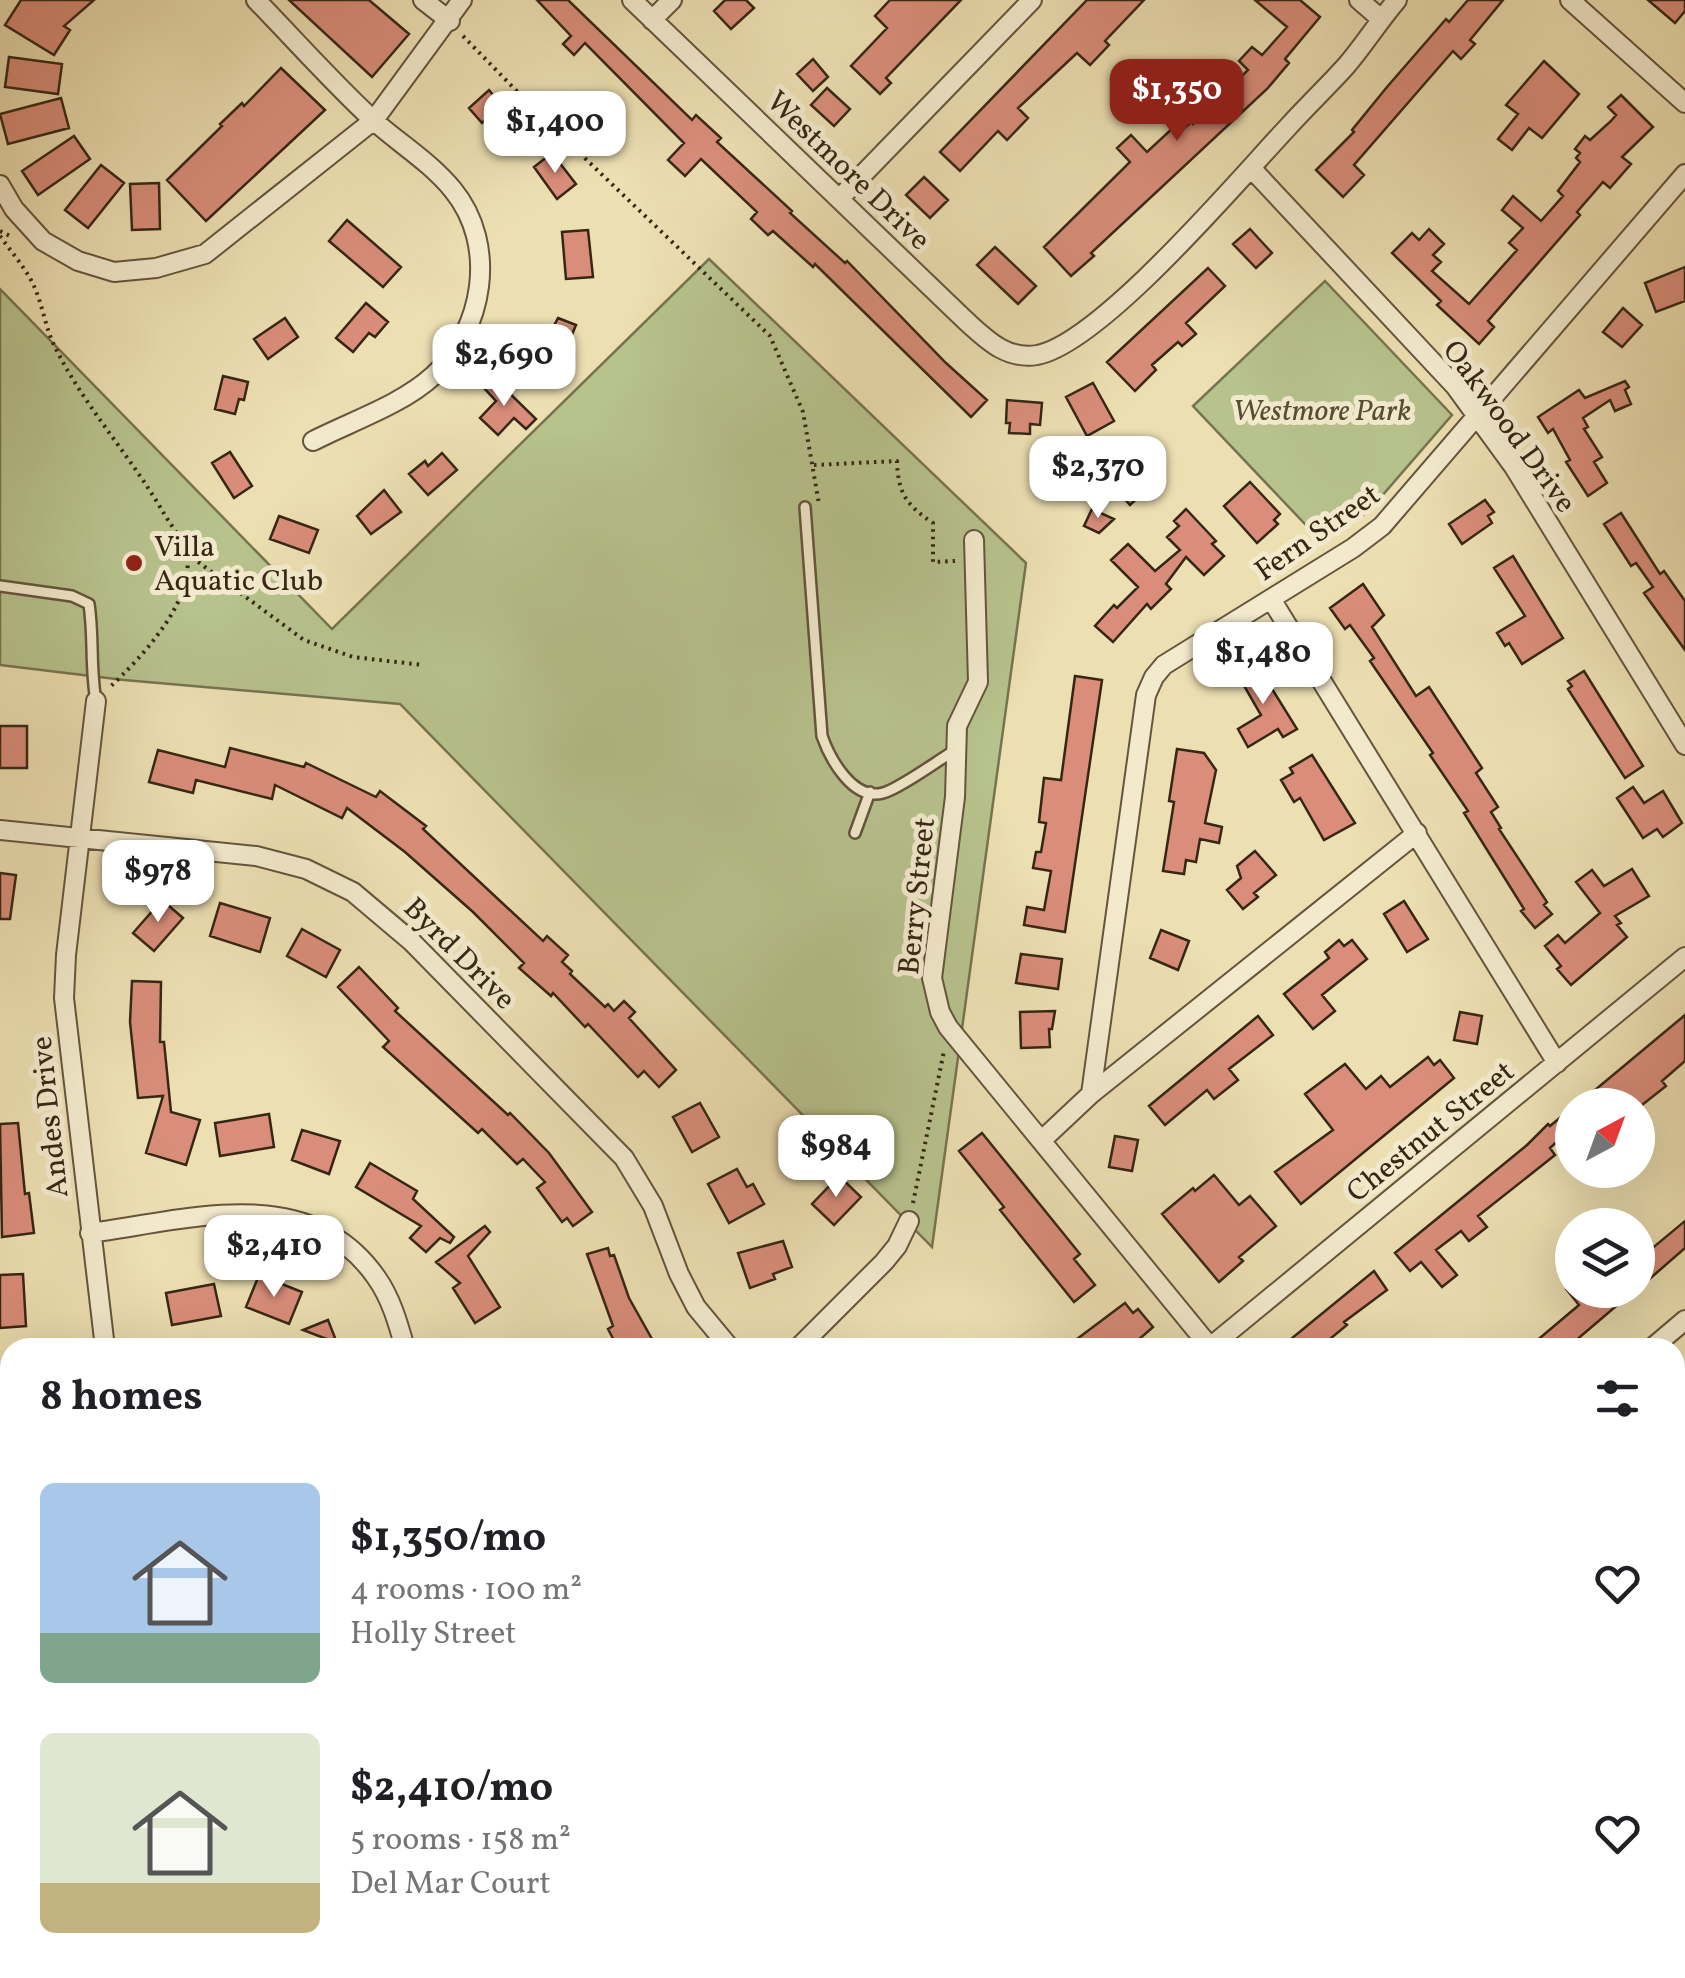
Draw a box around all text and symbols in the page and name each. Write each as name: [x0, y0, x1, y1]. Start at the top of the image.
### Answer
pin: $1,350: [1096, 59, 1258, 144]
text: $1,350: [1132, 69, 1222, 113]
street label: Westmore Drive: [756, 82, 939, 261]
pin: $1,400: [474, 91, 636, 176]
text: $1,400: [506, 101, 604, 145]
pin: $2,690: [423, 324, 585, 409]
street label: Oakwood Drive: [1431, 332, 1585, 522]
text: $2,690: [455, 334, 554, 378]
park label: Westmore Park: [1233, 391, 1411, 433]
pin: $2,370: [1017, 436, 1179, 521]
text: $2,370: [1051, 446, 1145, 490]
street label: Fern Street: [1247, 475, 1389, 592]
place label: Villa Aquatic Club: [154, 527, 323, 603]
marker: Villa Aquatic Club: [123, 552, 145, 574]
pin: $1,480: [1182, 622, 1344, 707]
text: $1,480: [1215, 632, 1311, 676]
street label: Berry Street: [889, 815, 947, 977]
pin: $978: [99, 840, 217, 925]
text: $978: [124, 850, 192, 894]
street label: Byrd Drive: [393, 889, 524, 1020]
street label: Andes Drive: [22, 1034, 80, 1200]
street label: Chestnut Street: [1338, 1052, 1524, 1213]
north arrow: [1555, 1088, 1655, 1188]
map controls: [1555, 1088, 1655, 1308]
pin: $984: [777, 1115, 895, 1200]
text: $984: [800, 1125, 872, 1169]
button: layers: [1555, 1208, 1655, 1308]
pin: $2,410: [193, 1215, 355, 1300]
text: $2,410: [226, 1225, 322, 1269]
text: 8 homes: [40, 1369, 203, 1428]
icon: filters: [1590, 1371, 1645, 1426]
text: $1,350/mo: [350, 1510, 546, 1569]
icon: home: [120, 1523, 240, 1643]
icon: heart: [1590, 1556, 1645, 1611]
text: 4 rooms · 100 m²: [350, 1569, 582, 1613]
text: Holly Street: [350, 1613, 517, 1657]
text: $2,410/mo: [350, 1760, 553, 1819]
icon: home: [120, 1773, 240, 1893]
icon: heart: [1590, 1806, 1645, 1861]
text: 5 rooms · 158 m²: [350, 1819, 571, 1863]
text: Del Mar Court: [350, 1863, 551, 1907]

